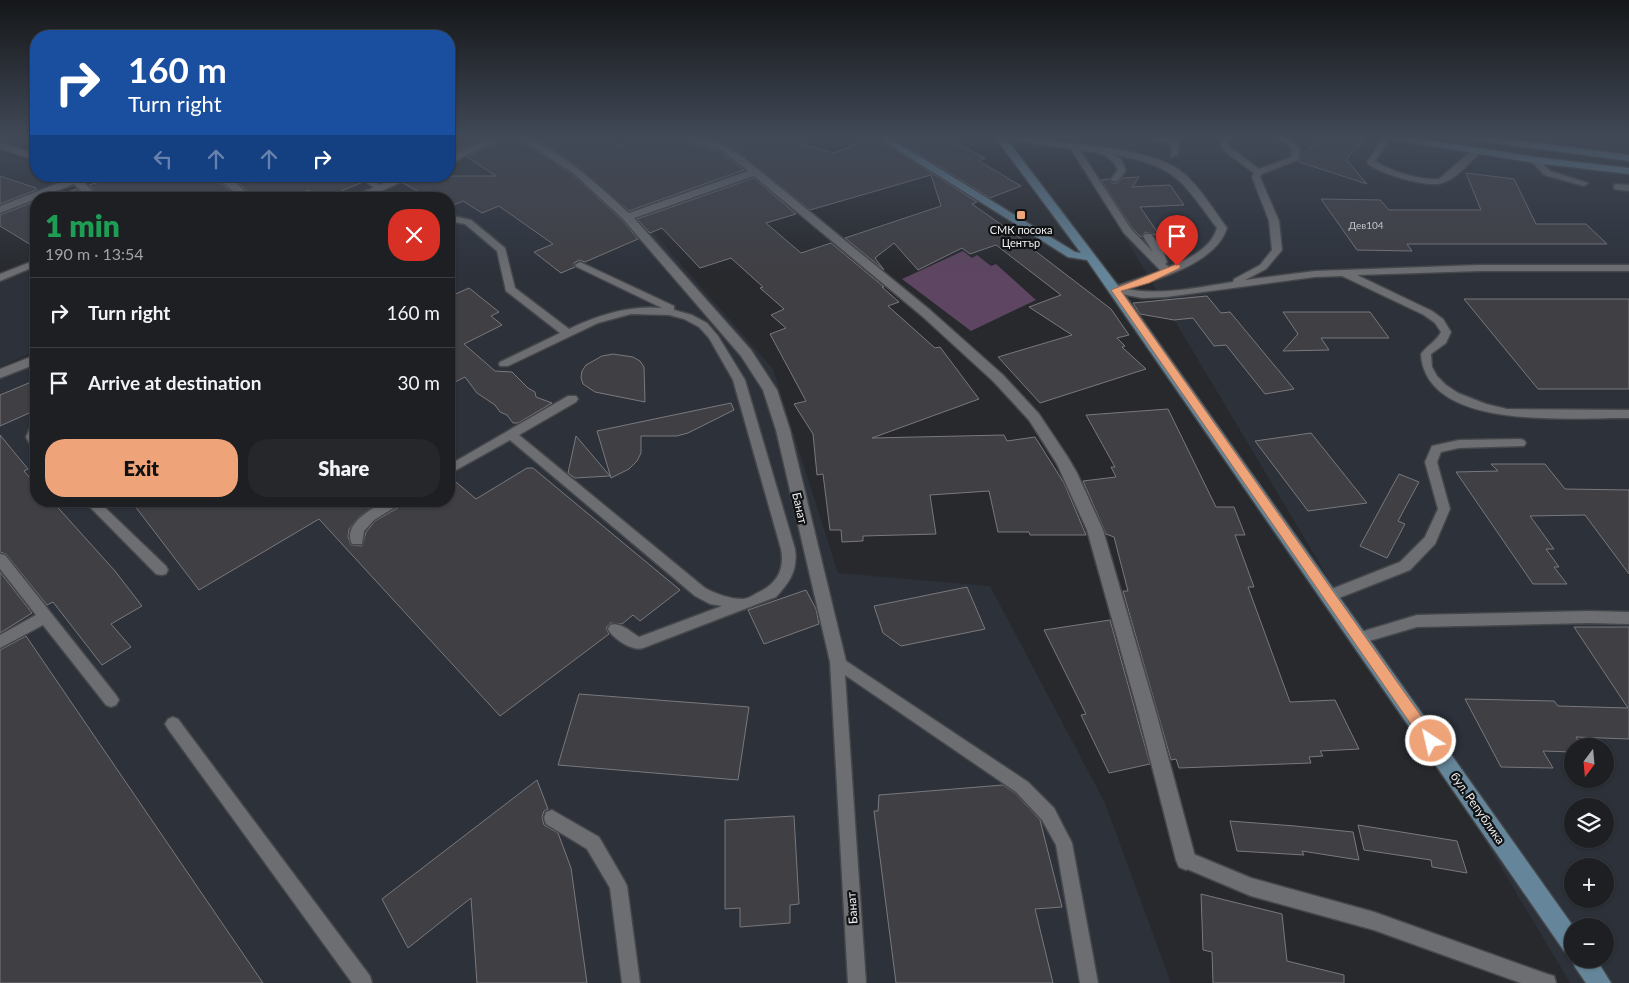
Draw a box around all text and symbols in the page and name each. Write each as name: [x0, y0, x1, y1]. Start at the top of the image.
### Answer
text: 160 m: [128, 48, 227, 90]
icon: right: [45, 50, 110, 115]
text: Turn right: [128, 90, 222, 117]
icon: left: [149, 145, 177, 173]
icon: ahead: [202, 145, 230, 173]
icon: ahead: [255, 145, 283, 173]
icon: right: [308, 145, 336, 173]
text: 1 min: [45, 207, 120, 243]
button: close: [388, 209, 440, 261]
marker: СМК посока Център: [1015, 209, 1027, 221]
pin: [1156, 215, 1198, 266]
house number: Дев104: [1348, 219, 1384, 231]
icon: arrive: [1163, 222, 1191, 250]
place label: СМК посока Център: [990, 223, 1052, 249]
text: 190 m · 13:54: [45, 244, 144, 263]
icon: right: [45, 299, 73, 327]
text: Turn right: [88, 301, 170, 324]
text: 160 m: [386, 301, 440, 324]
icon: arrive: [45, 369, 73, 397]
text: Arrive at destination: [88, 371, 261, 394]
text: 30 m: [397, 371, 440, 394]
button: Exit: [45, 439, 238, 497]
button: Share: [248, 439, 440, 497]
street label: Банат: [789, 491, 811, 525]
position arrow: [1404, 714, 1456, 766]
north arrow: [1564, 738, 1614, 788]
map controls: [1564, 738, 1614, 968]
street label: бул. Република: [1448, 769, 1508, 847]
button: layers: [1564, 798, 1614, 848]
button: +: [1564, 858, 1614, 908]
street label: Банат: [843, 892, 861, 924]
button: −: [1564, 918, 1614, 968]

